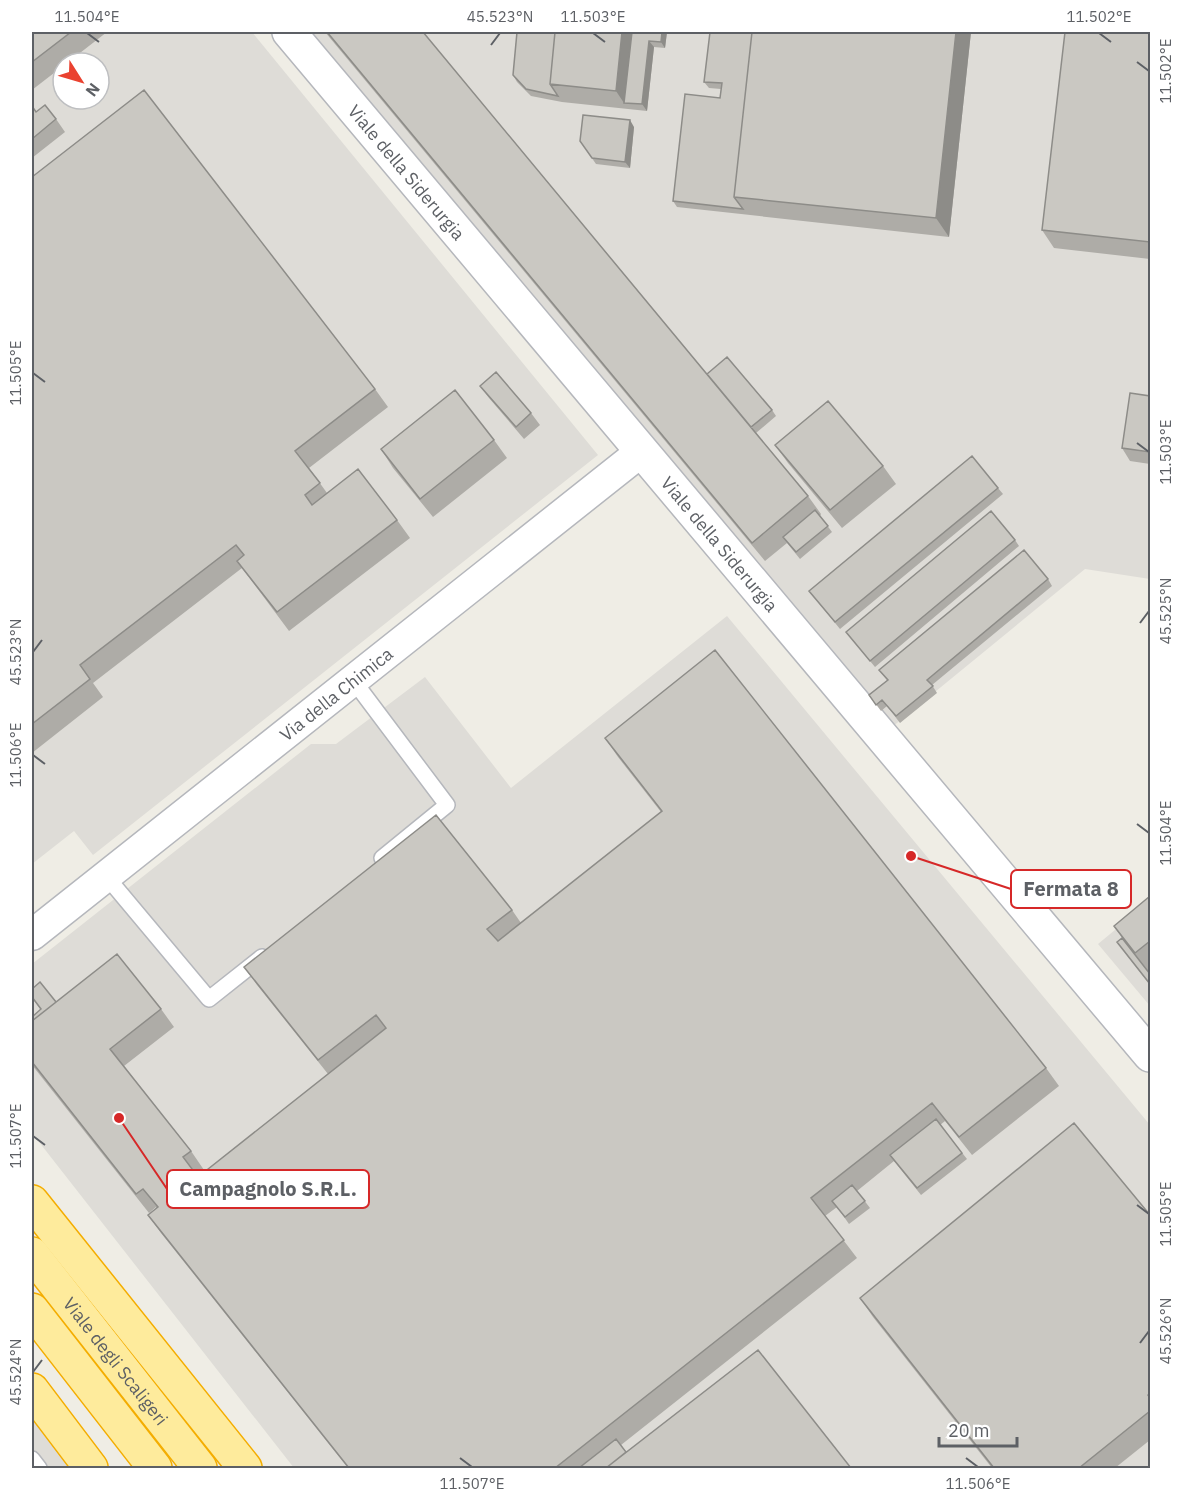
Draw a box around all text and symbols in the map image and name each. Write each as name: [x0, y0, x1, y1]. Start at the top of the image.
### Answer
text: 11.504°E: [55, 7, 119, 26]
text: 45.523°N: [467, 7, 533, 26]
text: 11.503°E: [561, 7, 625, 26]
text: 11.502°E: [1067, 7, 1131, 26]
text: 11.502°E: [1156, 39, 1175, 103]
north arrow: [51, 51, 111, 111]
text: N: [82, 79, 104, 101]
street label: Viale della Siderurgia: [343, 100, 471, 245]
text: 11.505°E: [6, 341, 25, 405]
text: 11.503°E: [1156, 420, 1175, 484]
street label: Viale della Siderurgia: [656, 471, 784, 617]
text: 45.525°N: [1156, 578, 1175, 644]
text: 45.523°N: [6, 619, 25, 685]
street label: Via della Chimica: [275, 642, 397, 746]
text: 11.506°E: [6, 723, 25, 787]
text: 11.504°E: [1156, 801, 1175, 865]
callout: Fermata 8: [1011, 870, 1131, 908]
text: Fermata 8: [1023, 875, 1119, 902]
text: 11.507°E: [6, 1104, 25, 1168]
callout: Campagnolo S.R.L.: [167, 1170, 369, 1208]
text: Campagnolo S.R.L.: [179, 1175, 357, 1202]
text: 11.505°E: [1156, 1182, 1175, 1246]
street label: Viale degli Scaligeri: [59, 1292, 173, 1430]
text: 45.526°N: [1156, 1298, 1175, 1364]
text: 45.524°N: [6, 1339, 25, 1405]
scale bar: [939, 1410, 1017, 1448]
text: 20 m: [948, 1419, 990, 1442]
text: 11.507°E: [440, 1474, 504, 1493]
text: 11.506°E: [946, 1474, 1010, 1493]

